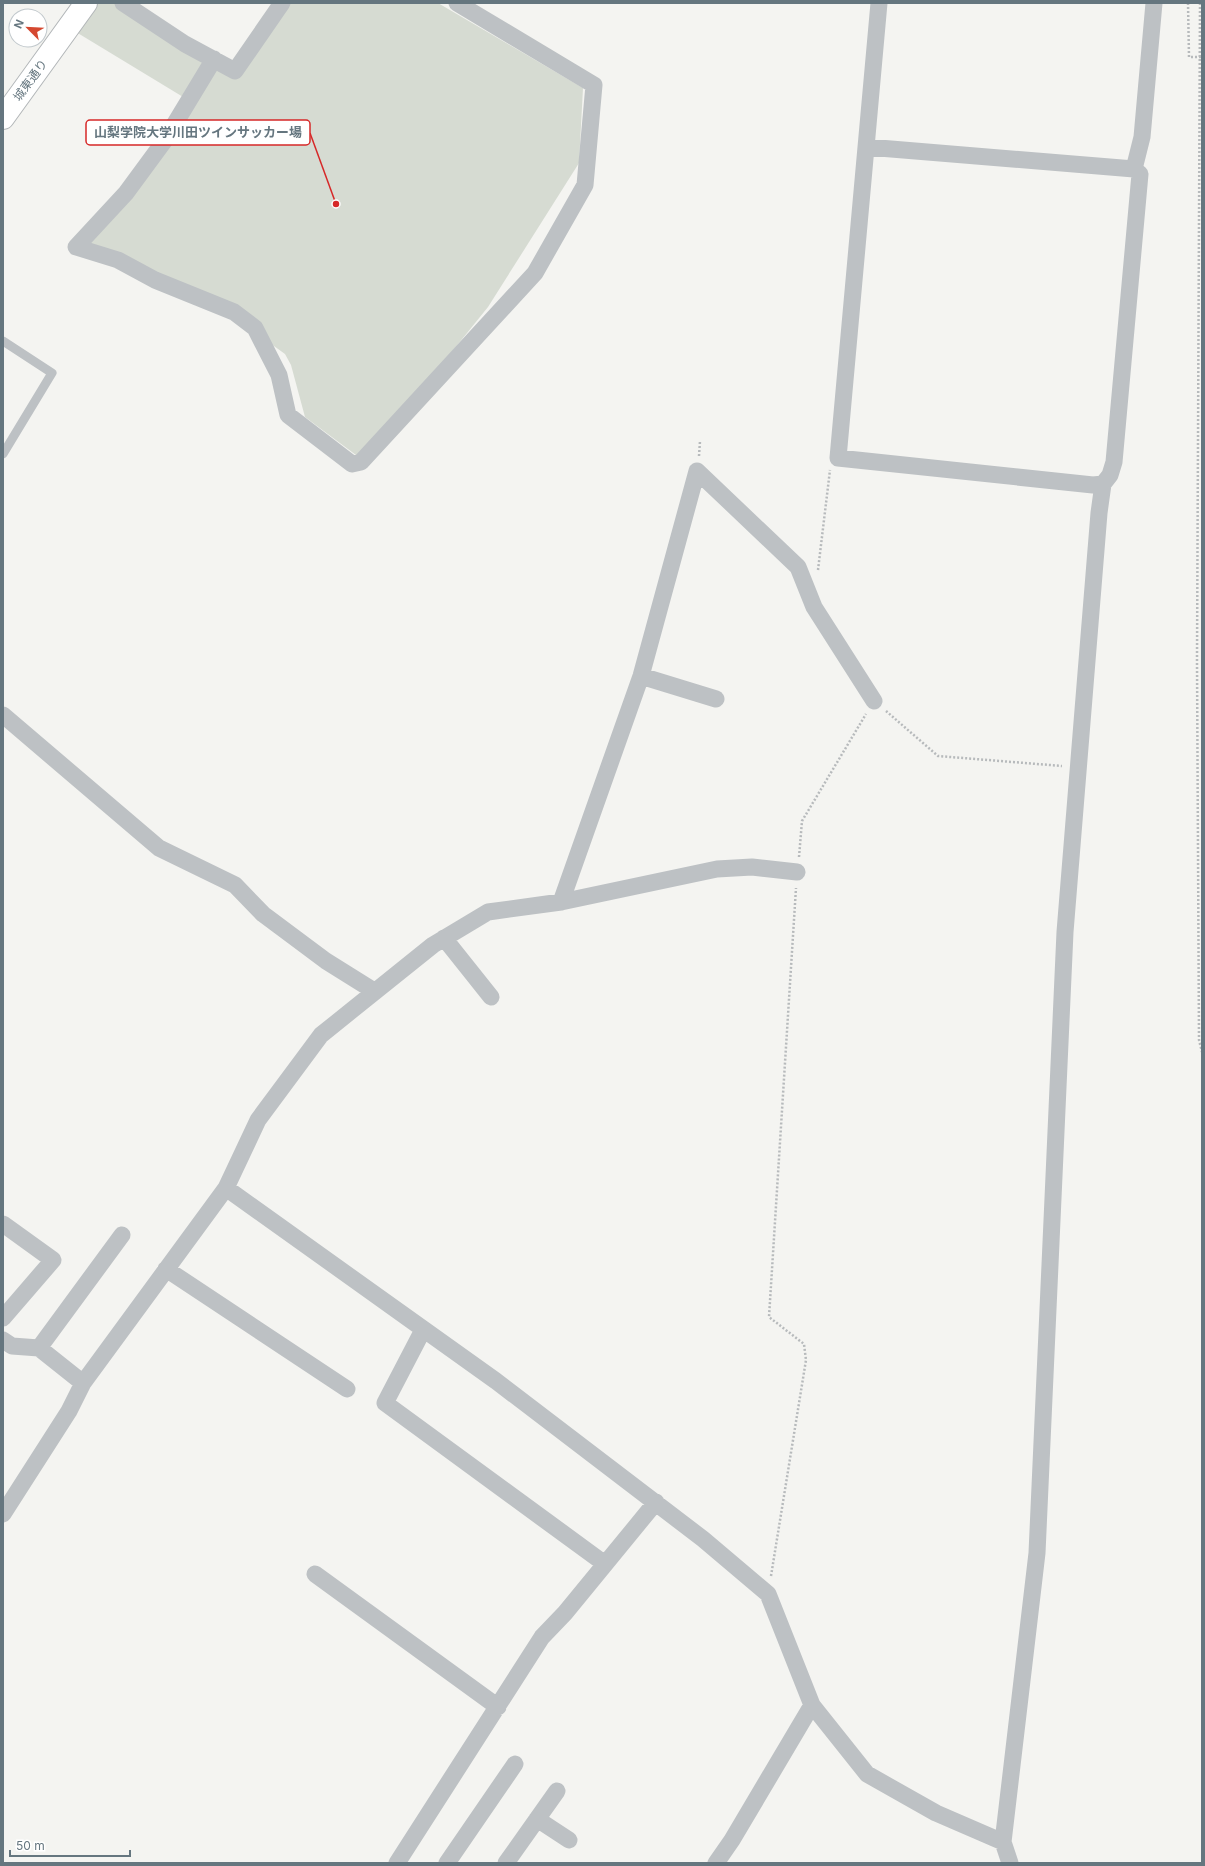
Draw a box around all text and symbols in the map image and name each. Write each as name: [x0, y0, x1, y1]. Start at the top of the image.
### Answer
north arrow: [8, 8, 48, 48]
text: N: [11, 17, 27, 31]
street label: 城東通り: [10, 56, 50, 104]
callout: 山梨学院大学川田ツインサッカー場: [86, 120, 310, 145]
text: 山梨学院大学川田ツインサッカー場: [94, 124, 302, 140]
scale bar: [10, 1832, 130, 1858]
text: 50 m: [16, 1838, 45, 1853]

